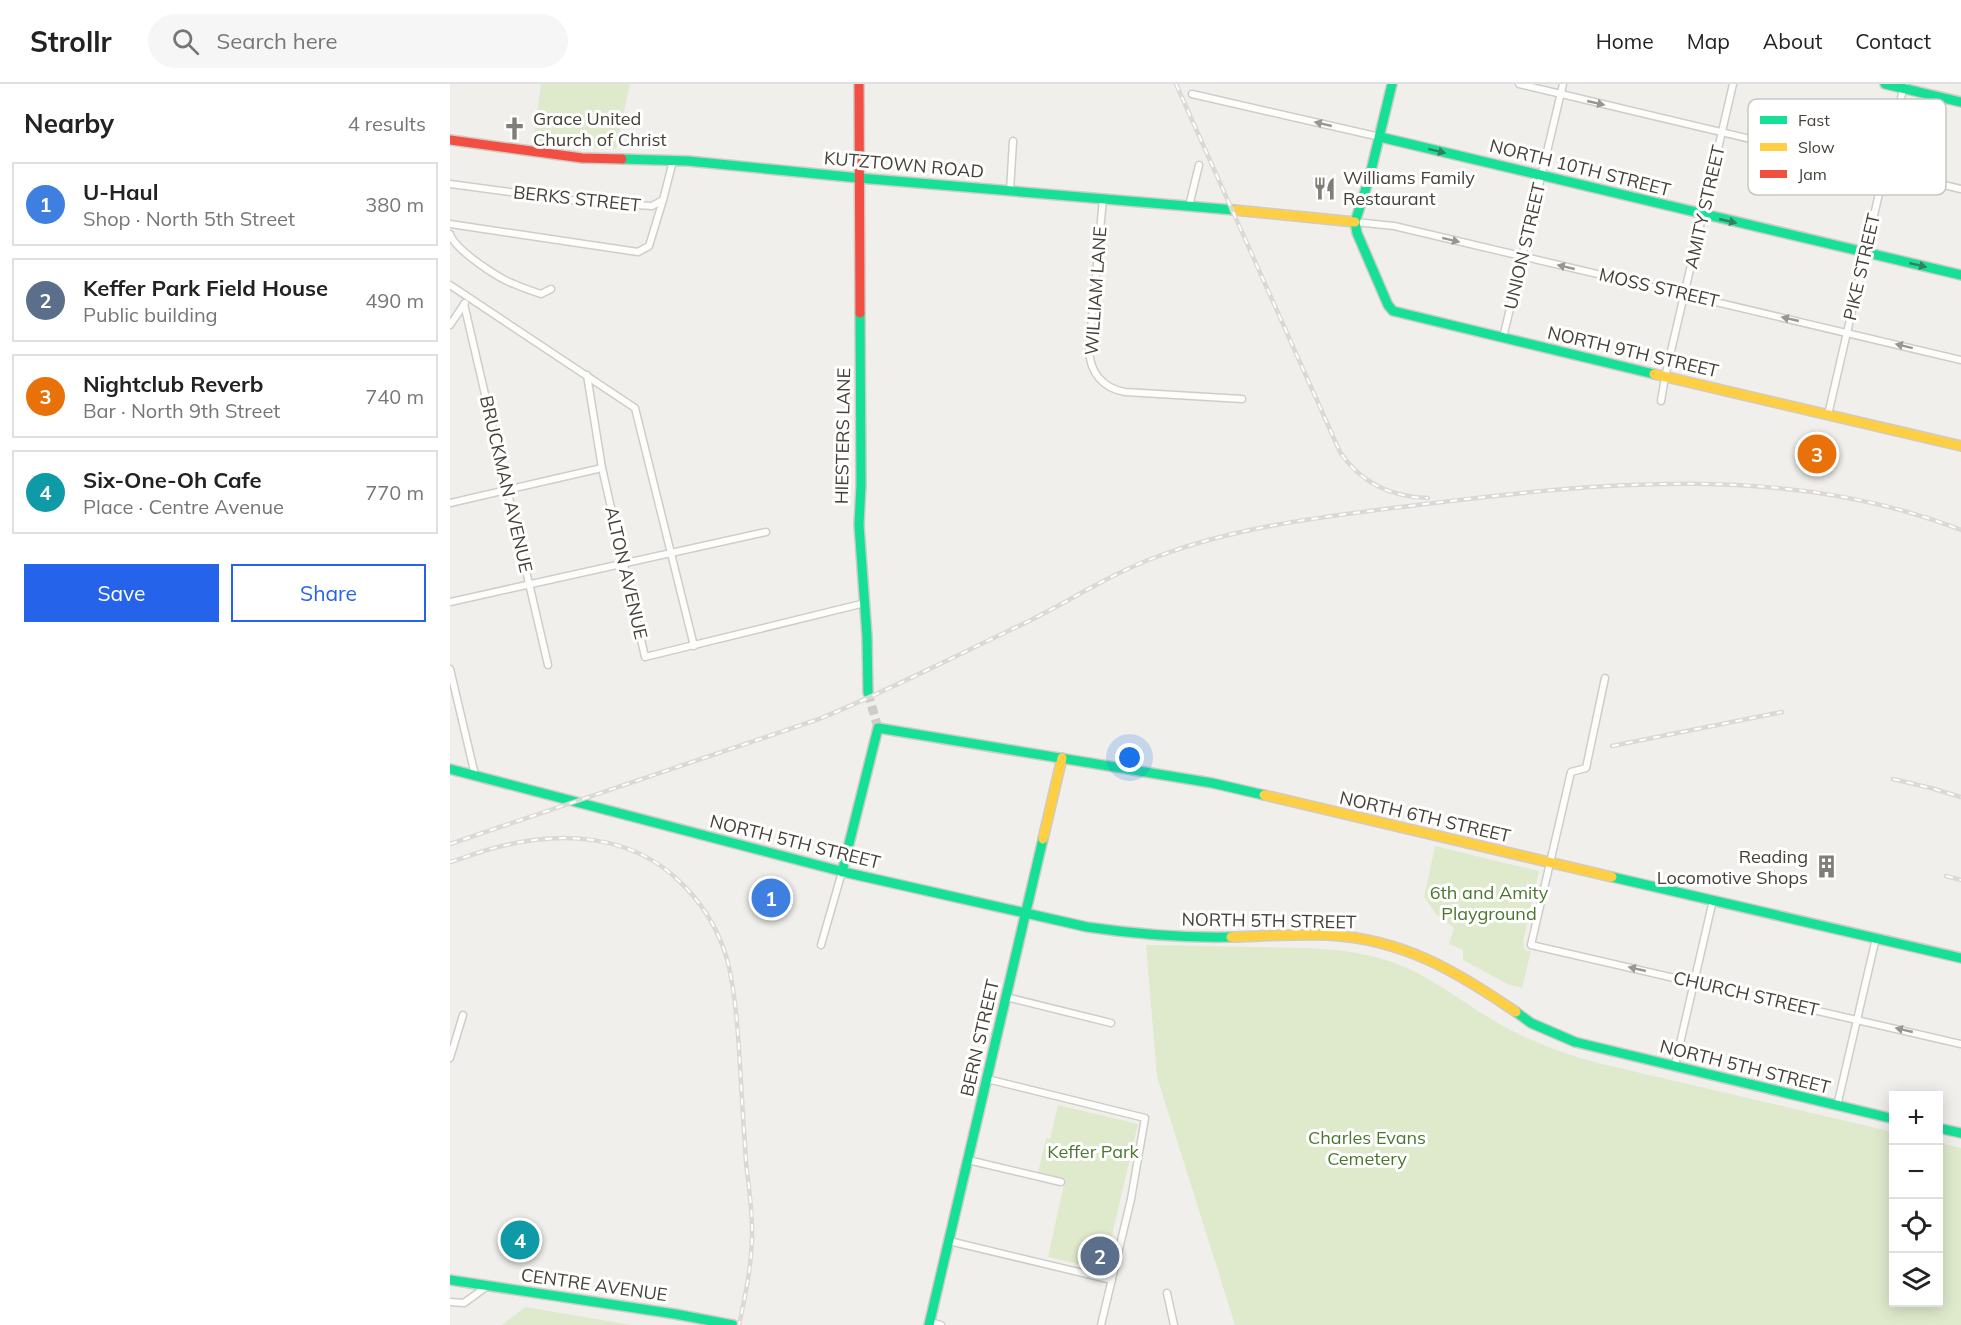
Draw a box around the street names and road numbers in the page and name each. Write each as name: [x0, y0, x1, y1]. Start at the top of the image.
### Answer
street label: NORTH 10TH STREET: [1487, 134, 1673, 201]
street label: AMITY STREET: [1679, 143, 1730, 271]
street label: KUTZTOWN ROAD: [823, 146, 985, 183]
street label: BERKS STREET: [512, 180, 642, 217]
street label: UNION STREET: [1499, 180, 1550, 312]
street label: PIKE STREET: [1838, 211, 1885, 323]
street label: WILLIAM LANE: [1080, 226, 1111, 356]
street label: MOSS STREET: [1597, 263, 1722, 313]
street label: NORTH 9TH STREET: [1545, 321, 1721, 382]
street label: HIESTERS LANE: [830, 368, 855, 504]
street label: BRUCKMAN AVENUE: [475, 393, 538, 575]
street label: ALTON AVENUE: [600, 504, 653, 641]
street label: NORTH 6TH STREET: [1337, 786, 1513, 847]
street label: NORTH 5TH STREET: [707, 809, 883, 874]
street label: NORTH 5TH STREET: [1181, 907, 1357, 934]
street label: CHURCH STREET: [1671, 966, 1821, 1021]
street label: BERN STREET: [955, 977, 1004, 1099]
street label: NORTH 5TH STREET: [1657, 1034, 1833, 1099]
street label: CENTRE AVENUE: [519, 1263, 669, 1306]

